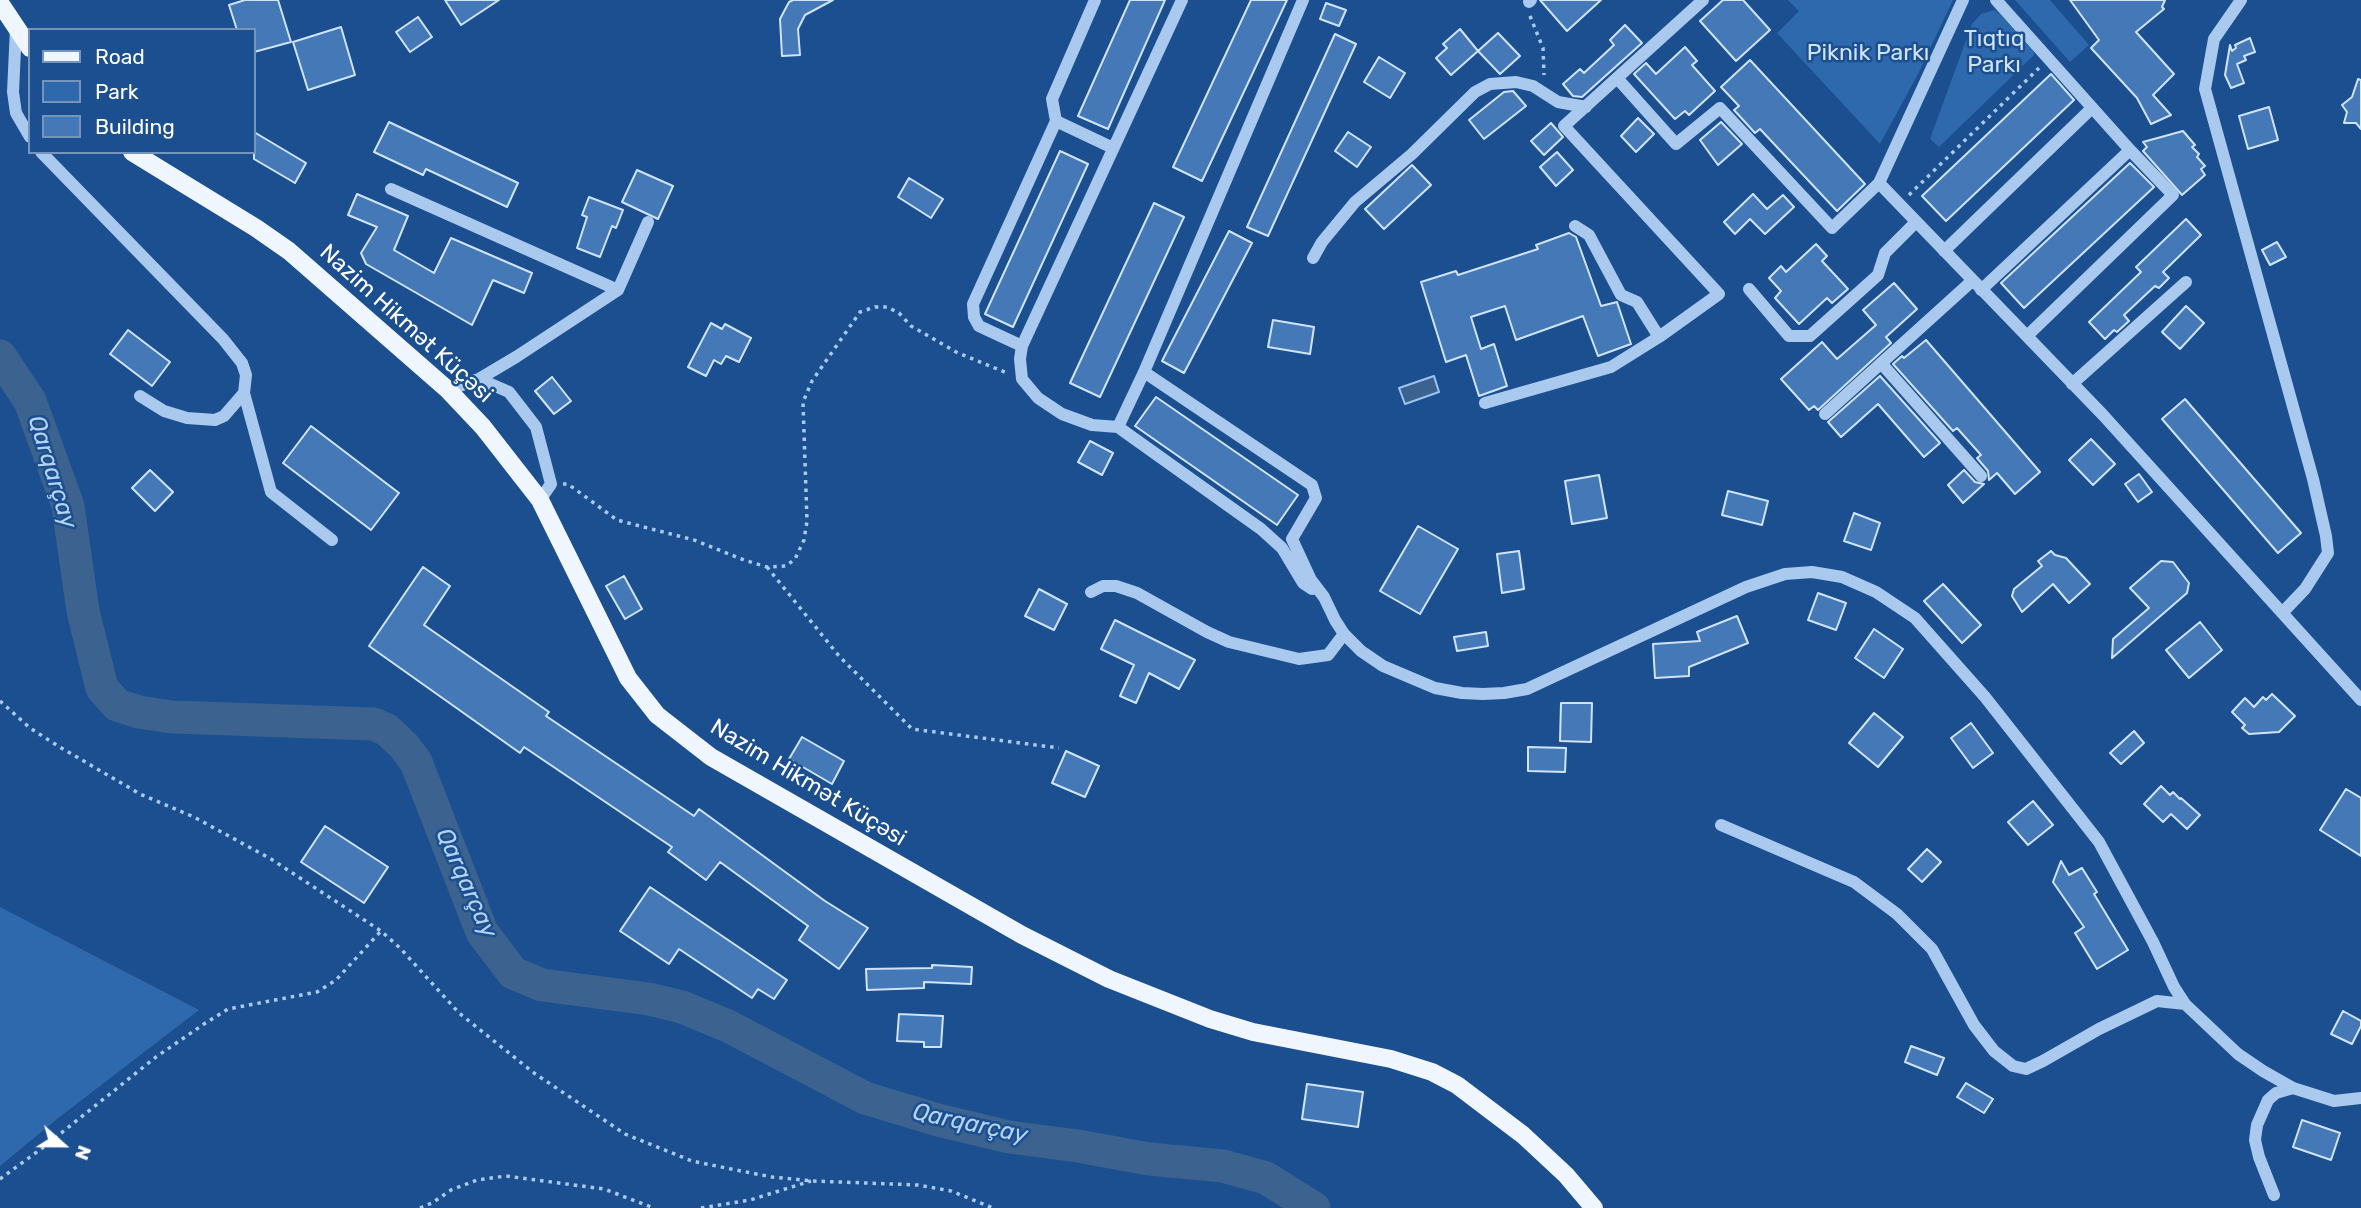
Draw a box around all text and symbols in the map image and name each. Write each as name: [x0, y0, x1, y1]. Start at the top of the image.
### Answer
park label: Tıqtıq Parkı: [1964, 25, 2024, 79]
legend: [28, 28, 256, 154]
park label: Piknik Parkı: [1807, 39, 1929, 67]
text: Road: [95, 44, 145, 69]
text: Park: [95, 79, 139, 104]
text: Building: [95, 114, 175, 139]
street label: Nazim Hikmət Küçəsi: [314, 239, 498, 409]
water label: Qarqarçay: [21, 412, 83, 532]
street label: Nazim Hikmət Küçəsi: [705, 714, 911, 852]
water label: Qarqarçay: [429, 824, 503, 942]
water label: Qarqarçay: [910, 1098, 1030, 1150]
north arrow: [28, 1110, 98, 1180]
text: N: [70, 1142, 96, 1163]

